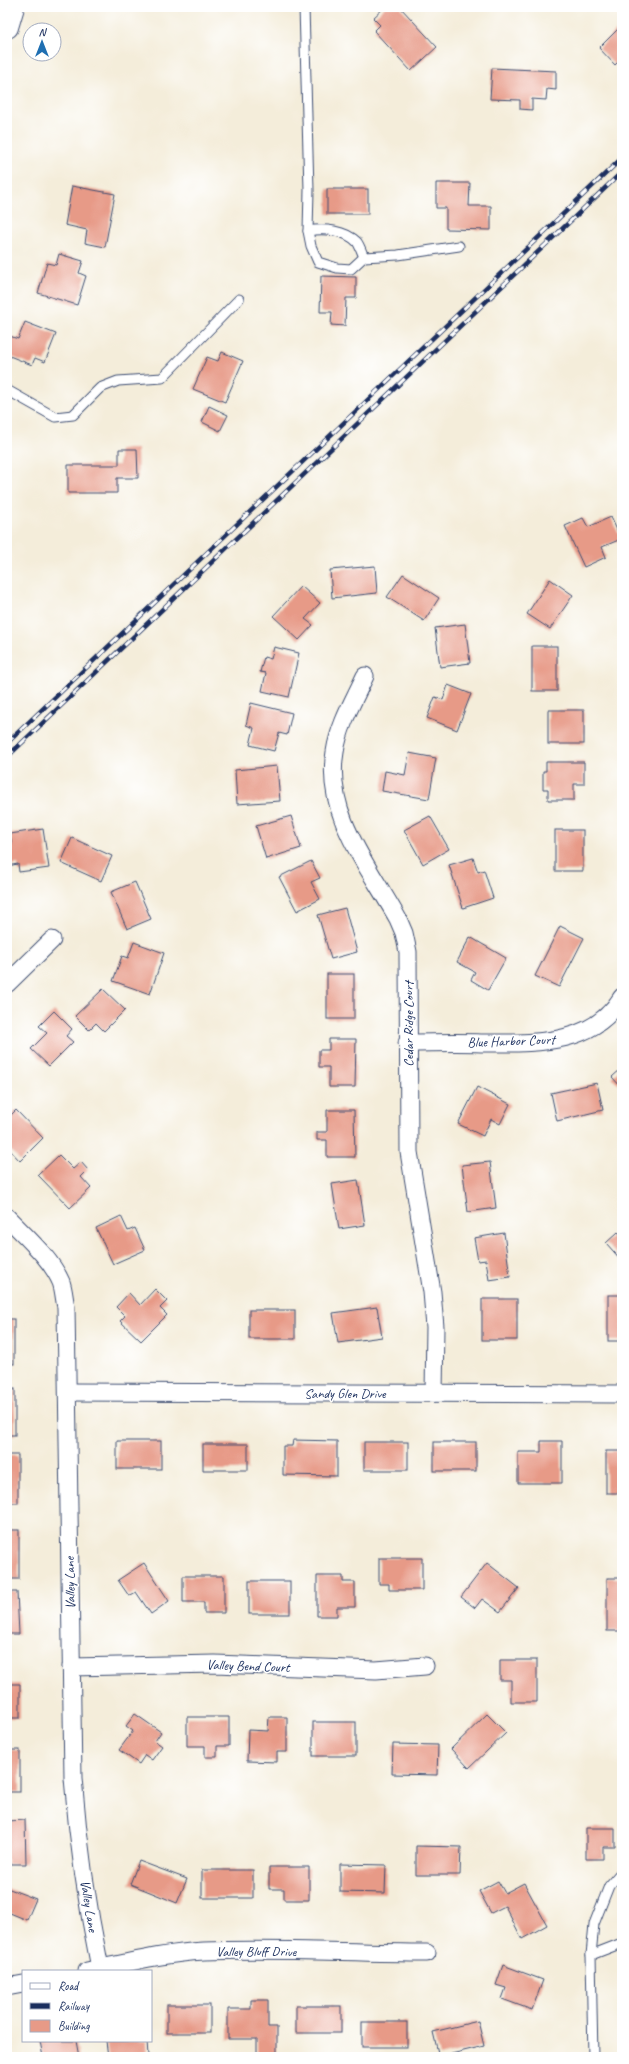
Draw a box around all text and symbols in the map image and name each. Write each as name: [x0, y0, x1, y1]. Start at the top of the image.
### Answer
north arrow: [22, 22, 62, 62]
text: N: [39, 25, 48, 39]
street label: Cedar Ridge Court: [400, 979, 417, 1067]
street label: Blue Harbor Court: [467, 1031, 557, 1051]
street label: Sandy Glen Drive: [304, 1385, 387, 1402]
street label: Valley Lane: [61, 1555, 79, 1609]
street label: Valley Bend Court: [206, 1656, 291, 1676]
street label: Valley Lane: [77, 1879, 102, 1935]
street label: Valley Bluff Drive: [216, 1943, 297, 1960]
legend: [22, 1970, 152, 2042]
text: Road: [58, 1978, 80, 1994]
text: Railway: [58, 1998, 90, 2014]
text: Building: [58, 2018, 90, 2034]

